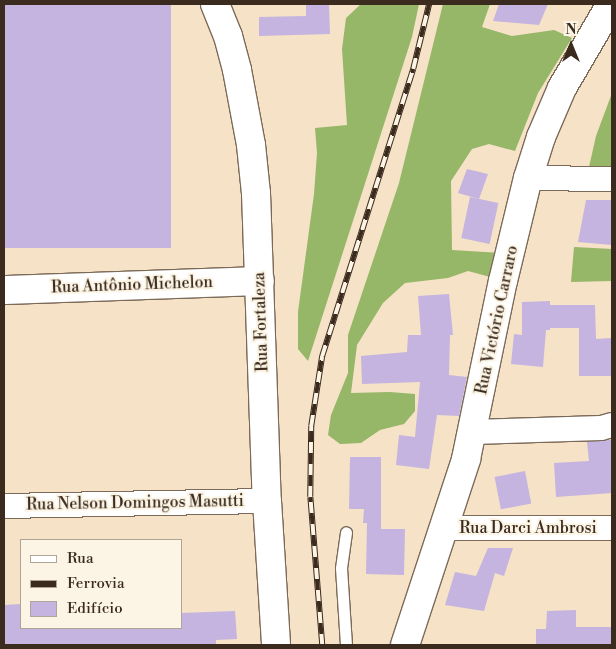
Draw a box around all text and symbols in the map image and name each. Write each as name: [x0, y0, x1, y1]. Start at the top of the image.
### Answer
north arrow: [546, 20, 596, 70]
text: N: [565, 21, 577, 39]
street label: Rua Victório Carraro: [472, 244, 522, 396]
street label: Rua Fortaleza: [250, 272, 272, 372]
street label: Rua Antônio Michelon: [51, 273, 213, 297]
street label: Rua Nelson Domingos Masutti: [26, 492, 244, 514]
street label: Rua Darci Ambrosi: [459, 518, 597, 538]
legend: [20, 539, 182, 629]
text: Rua: [67, 549, 94, 568]
text: Ferrovia: [67, 574, 125, 593]
text: Edifício: [67, 599, 123, 618]

